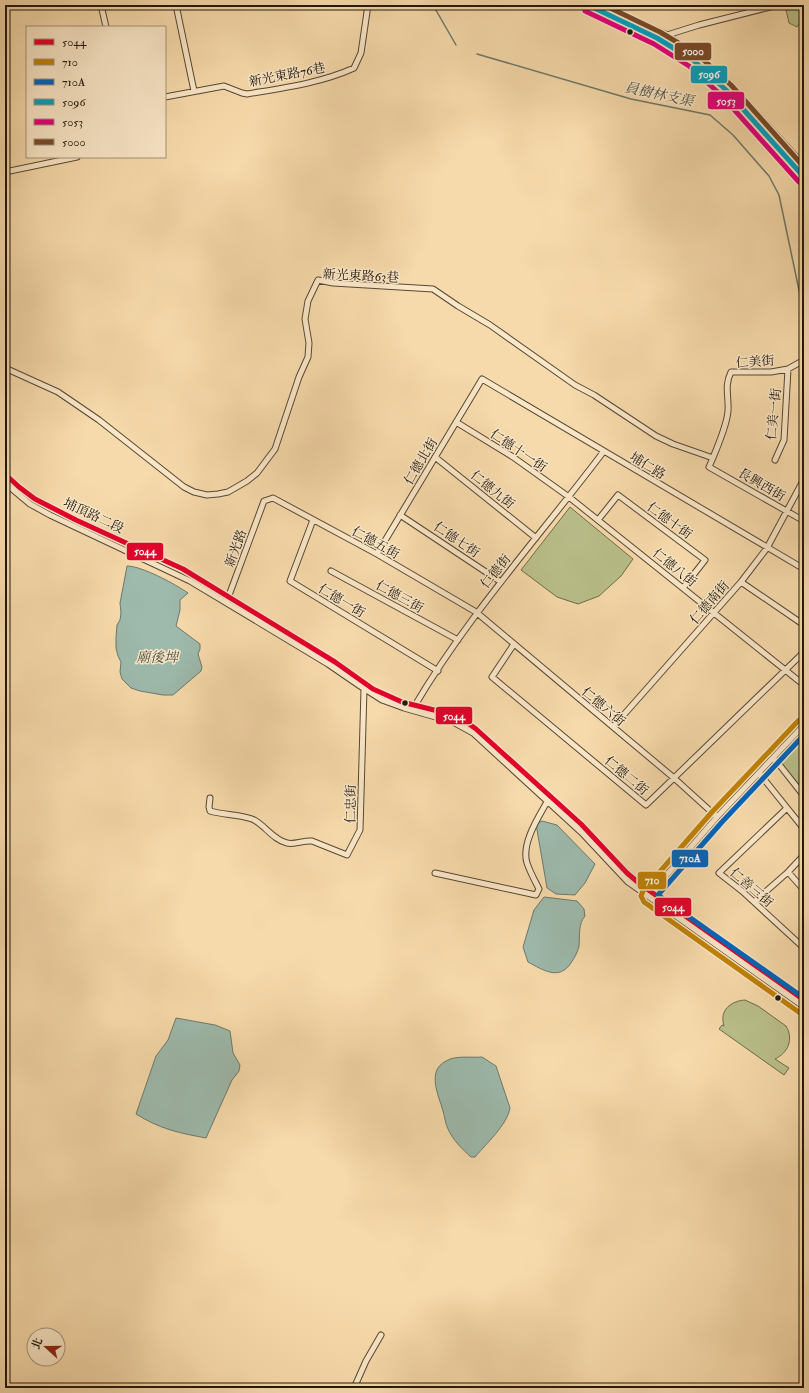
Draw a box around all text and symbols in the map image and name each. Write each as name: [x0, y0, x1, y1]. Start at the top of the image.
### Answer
legend: [26, 26, 166, 158]
unlabelled marker: [625, 27, 635, 37]
text: 5044: [62, 35, 87, 50]
line badge: 5000: [674, 42, 712, 61]
text: 5000: [682, 45, 704, 58]
text: 710: [62, 55, 78, 70]
street label: 新光東路76巷: [248, 60, 327, 90]
line badge: 5096: [690, 65, 728, 84]
text: 5096: [698, 68, 721, 81]
text: 710A: [62, 75, 86, 90]
water label: 員樹林支渠: [623, 79, 697, 110]
line badge: 5053: [707, 91, 745, 110]
text: 5096: [62, 95, 86, 110]
text: 5053: [716, 95, 736, 108]
text: 5053: [62, 115, 83, 130]
text: 5000: [62, 135, 86, 150]
street label: 新光東路63巷: [322, 266, 400, 286]
street label: 仁美街: [735, 353, 775, 371]
street label: 仁美一街: [763, 387, 785, 441]
street label: 仁德十一街: [487, 426, 550, 476]
street label: 仁德北街: [401, 435, 441, 488]
street label: 埔仁路: [627, 449, 668, 483]
street label: 長興西街: [735, 465, 788, 505]
street label: 仁德九街: [467, 467, 518, 512]
street label: 埔頂路二段: [61, 495, 126, 537]
street label: 仁德十街: [644, 499, 695, 543]
street label: 仁德七街: [430, 519, 482, 561]
street label: 仁德五街: [349, 523, 402, 562]
street label: 新光路: [222, 527, 250, 569]
line badge: 5044: [126, 542, 164, 561]
text: 5044: [134, 545, 157, 559]
street label: 仁德八街: [649, 545, 700, 590]
street label: 仁德街: [477, 551, 514, 592]
street label: 仁德三街: [373, 577, 426, 616]
street label: 仁德南街: [687, 578, 733, 628]
street label: 仁德一街: [315, 581, 368, 621]
water label: 廟後埤: [136, 649, 180, 666]
street label: 仁德六街: [578, 684, 628, 730]
unlabelled marker: [400, 698, 410, 708]
line badge: 5044: [435, 706, 473, 725]
text: 5044: [443, 710, 466, 724]
street label: 仁德二街: [601, 753, 651, 799]
street label: 仁忠街: [343, 784, 359, 824]
line badge: 710A: [671, 849, 709, 868]
text: 710A: [679, 852, 702, 865]
street label: 仁善三街: [726, 865, 776, 911]
line badge: 710: [637, 871, 667, 890]
text: 710: [645, 874, 660, 887]
line badge: 5044: [654, 897, 692, 917]
text: 5044: [662, 901, 685, 915]
unlabelled marker: [773, 993, 783, 1003]
north arrow: [26, 1327, 66, 1367]
text: 北: [29, 1336, 45, 1351]

